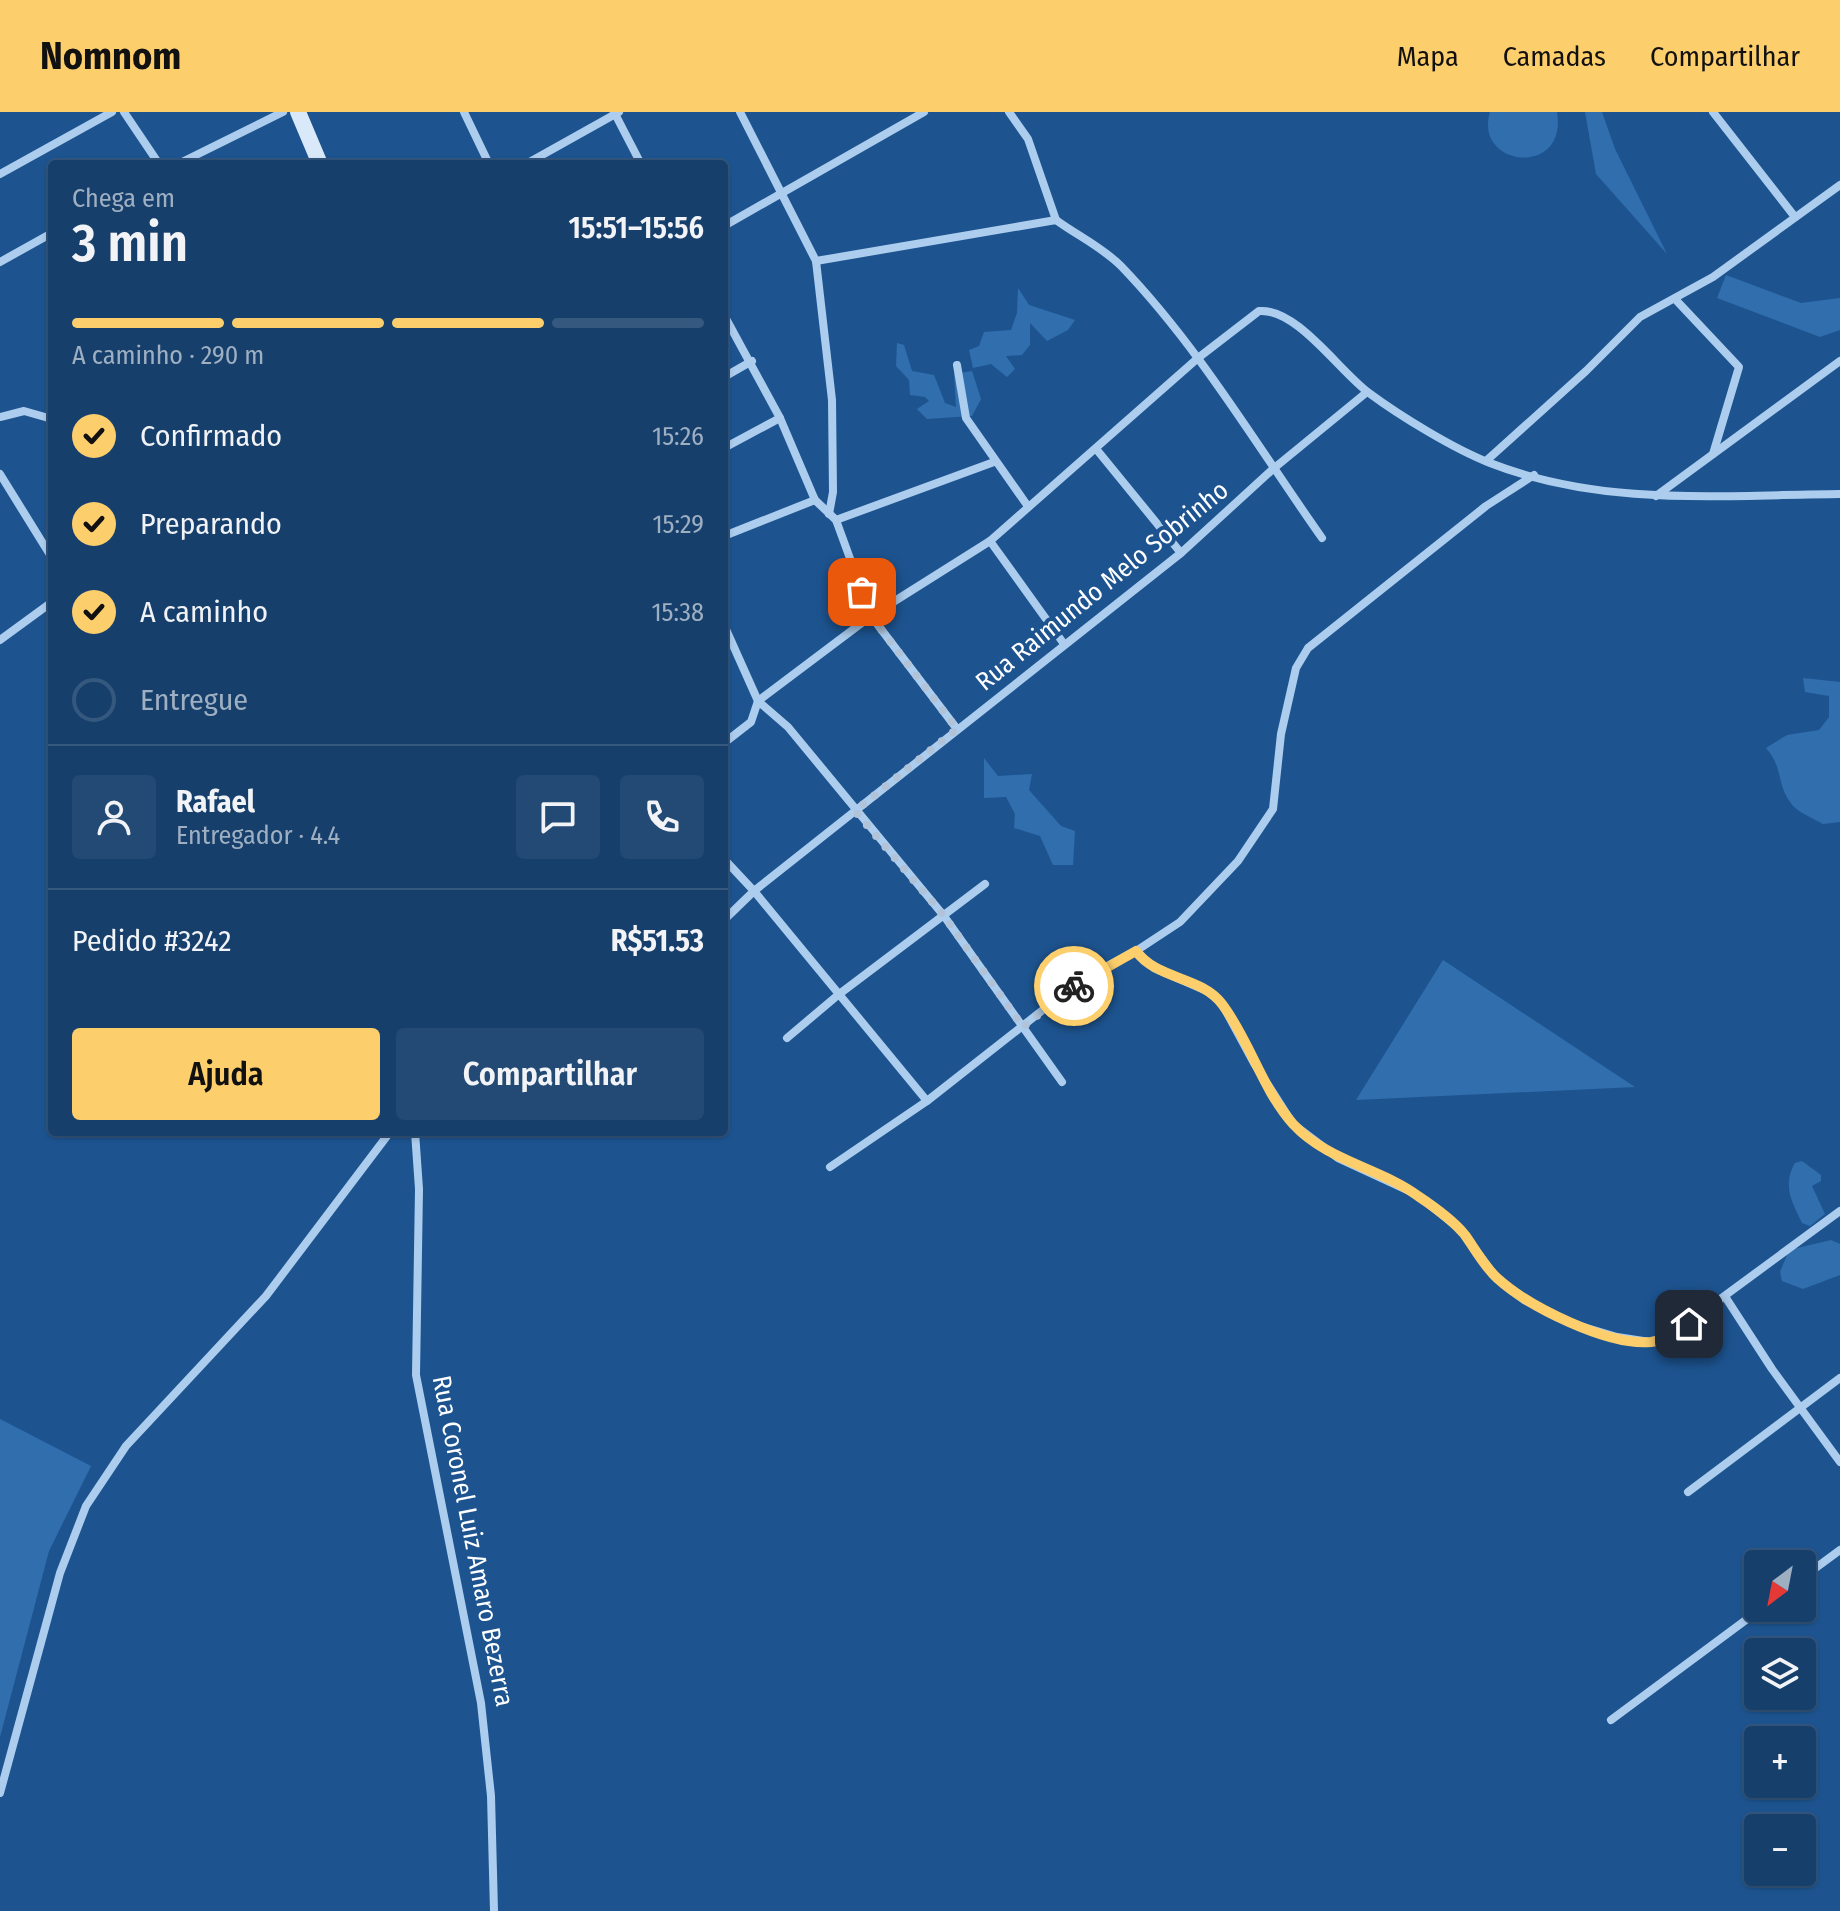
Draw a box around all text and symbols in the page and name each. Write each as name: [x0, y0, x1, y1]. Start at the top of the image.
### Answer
text: Nomnom: [40, 33, 181, 79]
text: Mapa: [1397, 40, 1459, 73]
text: Camadas: [1503, 40, 1606, 73]
text: Compartilhar: [1650, 40, 1800, 73]
text: Chega em: [72, 183, 175, 214]
text: 15:51–15:56: [569, 210, 704, 246]
text: 3 min: [72, 212, 188, 275]
text: A caminho · 290 m: [72, 340, 264, 371]
icon: check: [72, 414, 116, 458]
text: Confirmado: [140, 418, 282, 454]
text: 15:26: [652, 421, 704, 452]
street label: Rua Raimundo Melo Sobrinho: [970, 475, 1234, 697]
icon: check: [72, 502, 116, 546]
text: Preparando: [140, 506, 282, 542]
text: 15:29: [652, 509, 704, 540]
pin: [828, 558, 896, 626]
icon: bag: [840, 570, 884, 614]
icon: check: [72, 590, 116, 634]
text: A caminho: [140, 594, 268, 630]
text: 15:38: [651, 597, 704, 628]
text: Entregue: [140, 682, 248, 718]
button: person: [72, 775, 156, 859]
button: chat: [516, 775, 600, 859]
button: phone: [620, 775, 704, 859]
text: Rafael: [176, 784, 255, 820]
text: Entregador · 4.4: [176, 820, 340, 851]
text: Pedido #3242: [72, 923, 231, 959]
text: R$51.53: [611, 923, 704, 959]
courier: [1034, 946, 1114, 1026]
icon: bike: [1052, 964, 1096, 1008]
button: Ajuda: [72, 1028, 380, 1120]
button: Compartilhar: [396, 1028, 704, 1120]
pin: [1655, 1290, 1723, 1358]
icon: home: [1667, 1302, 1711, 1346]
street label: Rua Coronel Luiz Amaro Bezerra: [426, 1373, 520, 1709]
north arrow: [1744, 1550, 1816, 1622]
map controls: [1744, 1550, 1816, 1886]
button: layers: [1744, 1638, 1816, 1710]
button: +: [1744, 1726, 1816, 1798]
button: −: [1744, 1814, 1816, 1886]

